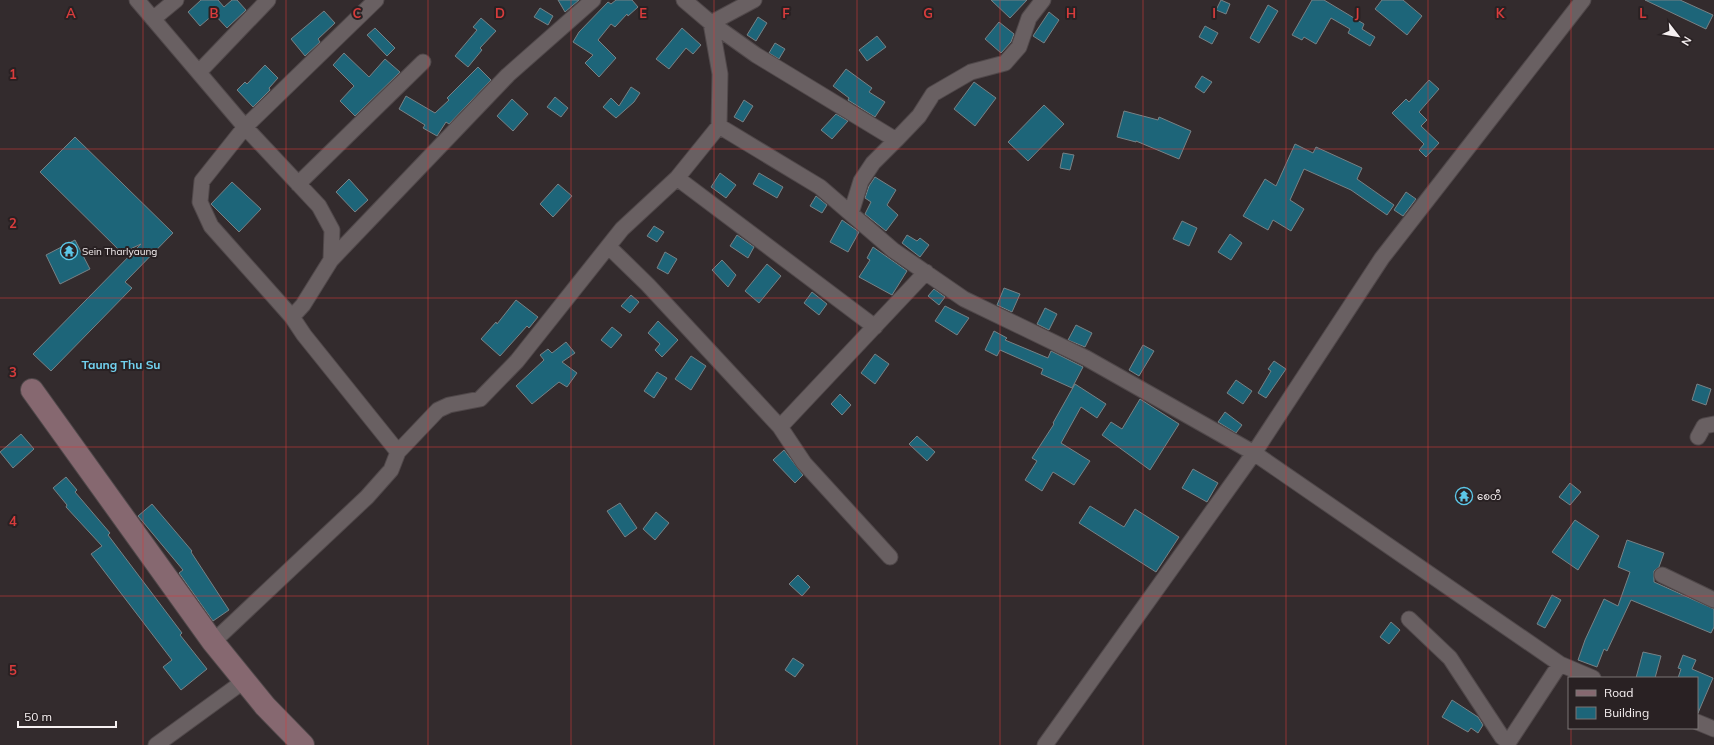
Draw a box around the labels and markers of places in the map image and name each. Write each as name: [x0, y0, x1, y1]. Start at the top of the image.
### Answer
temple icon: Sein Tharlyaung: [59, 241, 79, 261]
place label: Sein Tharlyaung: [82, 245, 157, 258]
temple icon: စေတီ: [1454, 486, 1474, 506]
place label: စေတီ: [1477, 489, 1501, 503]

